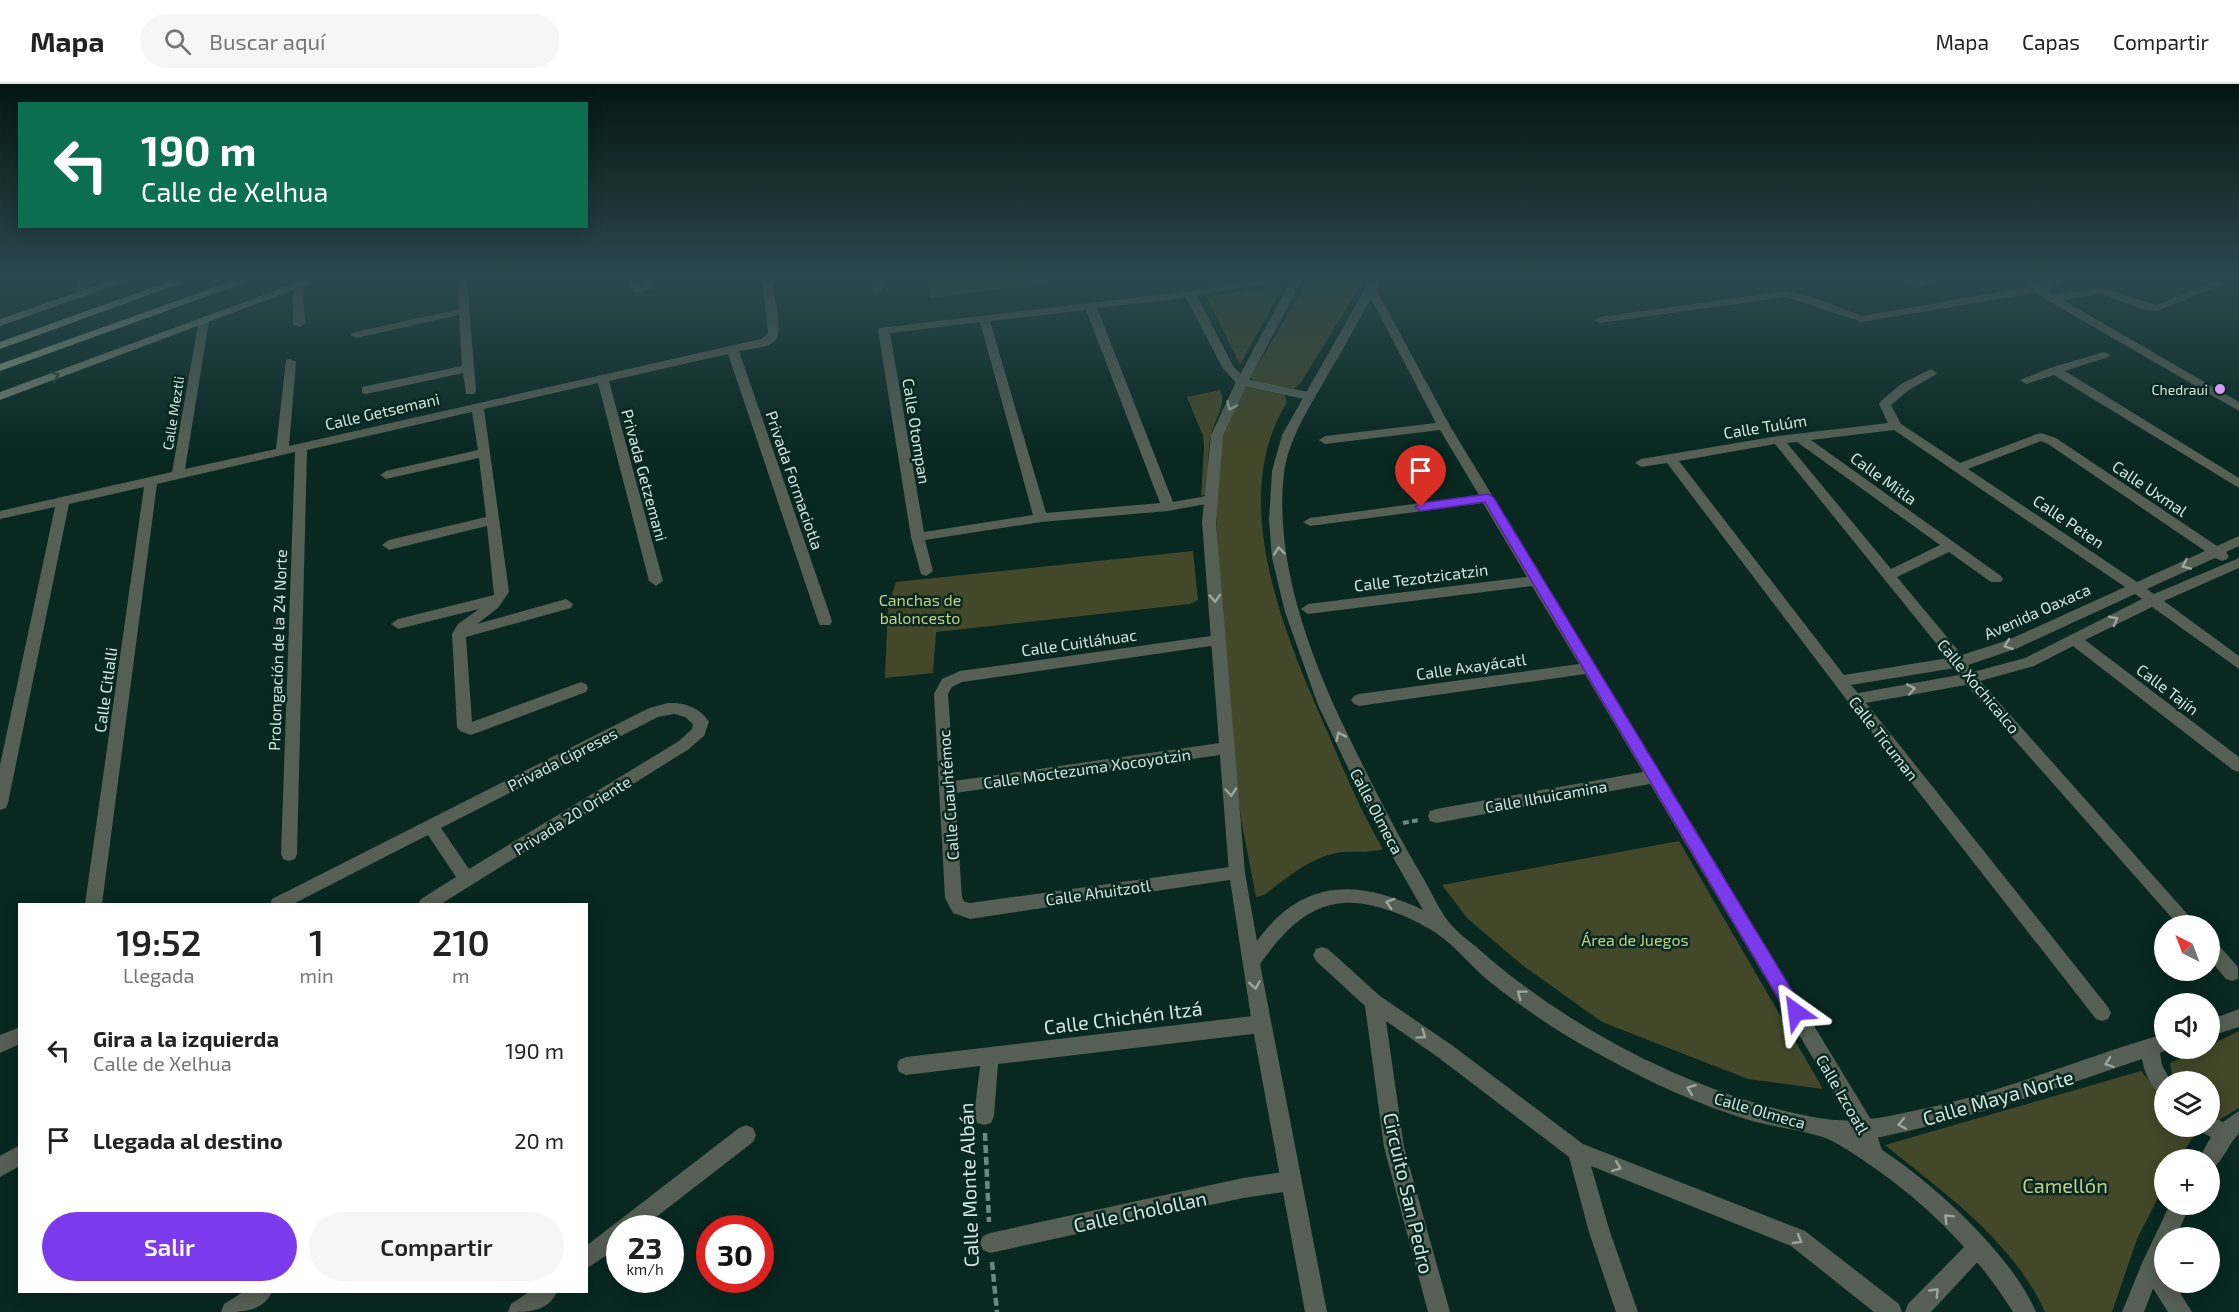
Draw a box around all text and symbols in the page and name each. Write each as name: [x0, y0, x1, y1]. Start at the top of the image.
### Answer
search box: [140, 14, 560, 68]
text: Mapa: [30, 24, 104, 58]
icon: search: [161, 25, 194, 58]
text: Buscar aquí: [209, 28, 325, 54]
text: Mapa: [1935, 29, 1989, 54]
text: Capas: [2022, 29, 2080, 54]
text: Compartir: [2113, 29, 2209, 54]
text: 190 m: [141, 124, 257, 174]
icon: left: [42, 126, 120, 204]
text: Calle de Xelhua: [141, 175, 328, 207]
one-way arrow: [49, 370, 60, 383]
street label: Calle Meztli: [159, 375, 187, 451]
street label: Calle Otompan: [899, 377, 935, 485]
place label: Chedraui: [2152, 381, 2208, 398]
marker: Chedraui: [2213, 382, 2227, 396]
street label: Calle Getsemani: [323, 389, 441, 433]
one-way arrow: [1226, 400, 1238, 411]
street label: Privada Getzemani: [618, 407, 672, 543]
street label: Privada Formaciotla: [762, 408, 828, 552]
street label: Calle Tulúm: [1722, 410, 1808, 442]
pin: [1395, 445, 1446, 507]
street label: Calle Mitla: [1847, 448, 1921, 508]
icon: arrive: [1404, 454, 1437, 487]
street label: Calle Uxmal: [2109, 456, 2191, 520]
street label: Calle Peten: [2030, 490, 2108, 552]
one-way arrow: [1273, 547, 1286, 556]
street label: Prolongación de la 24 Norte: [264, 549, 290, 751]
one-way arrow: [2181, 557, 2192, 569]
street label: Calle Tezotzicatzin: [1353, 559, 1489, 595]
street label: Avenida Oaxaca: [1981, 579, 2093, 643]
park label: Canchas de baloncesto: [879, 590, 961, 627]
one-way arrow: [1208, 593, 1221, 602]
one-way arrow: [2108, 616, 2119, 628]
street label: Calle Cuitláhuac: [1020, 624, 1138, 660]
street label: Calle Xochicalco: [1934, 635, 2024, 737]
one-way arrow: [2003, 638, 2014, 650]
street label: Calle Citlalli: [90, 646, 120, 734]
street label: Calle Axayácatl: [1415, 649, 1528, 683]
street label: Calle Tajín: [2133, 659, 2203, 719]
one-way arrow: [1906, 683, 1916, 696]
street label: Calle Ticuman: [1845, 692, 1923, 784]
street label: Privada Cipreses: [504, 723, 620, 795]
street label: Calle Cuauhtémoc: [934, 729, 962, 861]
one-way arrow: [1335, 731, 1347, 742]
street label: Calle Moctezuma Xocoyotzin: [982, 744, 1192, 792]
street label: Calle Olmeca: [1346, 765, 1408, 857]
street label: Privada 20 Oriente: [510, 771, 634, 859]
street label: Calle Ilhuicamina: [1483, 776, 1609, 816]
one-way arrow: [1224, 788, 1237, 797]
street label: Calle Ahuitzotl: [1044, 875, 1152, 909]
one-way arrow: [1385, 898, 1396, 910]
north arrow: [2154, 915, 2220, 981]
map controls: [2154, 915, 2220, 1293]
text: 19:52: [116, 920, 201, 963]
text: 1: [309, 920, 324, 963]
text: 210: [432, 920, 490, 963]
park label: Área de Juegos: [1581, 930, 1689, 949]
text: Llegada: [123, 963, 194, 987]
text: min: [300, 963, 334, 987]
text: m: [452, 963, 470, 987]
one-way arrow: [1248, 980, 1261, 990]
position arrow: [1764, 980, 1828, 1044]
one-way arrow: [1517, 990, 1528, 1001]
button: sound: [2154, 993, 2220, 1059]
street label: Calle Chichén Itzá: [1042, 995, 1204, 1039]
text: Gira a la izquierda: [93, 1025, 279, 1051]
one-way arrow: [1415, 1028, 1426, 1039]
icon: left: [42, 1034, 75, 1067]
text: 190 m: [505, 1037, 564, 1063]
text: Calle de Xelhua: [93, 1051, 232, 1075]
street label: Calle Izcoatl: [1813, 1051, 1873, 1137]
one-way arrow: [2104, 1055, 2115, 1068]
street label: Calle Maya Norte: [1920, 1064, 2076, 1130]
button: layers: [2154, 1071, 2220, 1137]
one-way arrow: [1686, 1083, 1697, 1096]
street label: Calle Olmeca: [1712, 1088, 1808, 1132]
street label: Calle Monte Albán: [953, 1102, 983, 1268]
street label: Circuito San Pedro: [1379, 1110, 1439, 1276]
one-way arrow: [1898, 1117, 1908, 1130]
icon: arrive: [42, 1124, 75, 1157]
text: Llegada al destino: [93, 1127, 283, 1153]
text: 20 m: [514, 1127, 564, 1153]
button: +: [2154, 1149, 2220, 1215]
one-way arrow: [1611, 1160, 1622, 1172]
park label: Camellón: [2022, 1173, 2108, 1197]
street label: Calle Cholollan: [1071, 1185, 1209, 1237]
button: Salir: [42, 1212, 297, 1281]
button: Compartir: [309, 1212, 564, 1281]
speed limit sign: 30: [696, 1215, 774, 1293]
one-way arrow: [1945, 1215, 1956, 1226]
button: −: [2154, 1227, 2220, 1293]
text: 23: [628, 1229, 662, 1265]
one-way arrow: [1792, 1233, 1802, 1244]
text: km/h: [626, 1260, 664, 1278]
one-way arrow: [1928, 1289, 1939, 1299]

